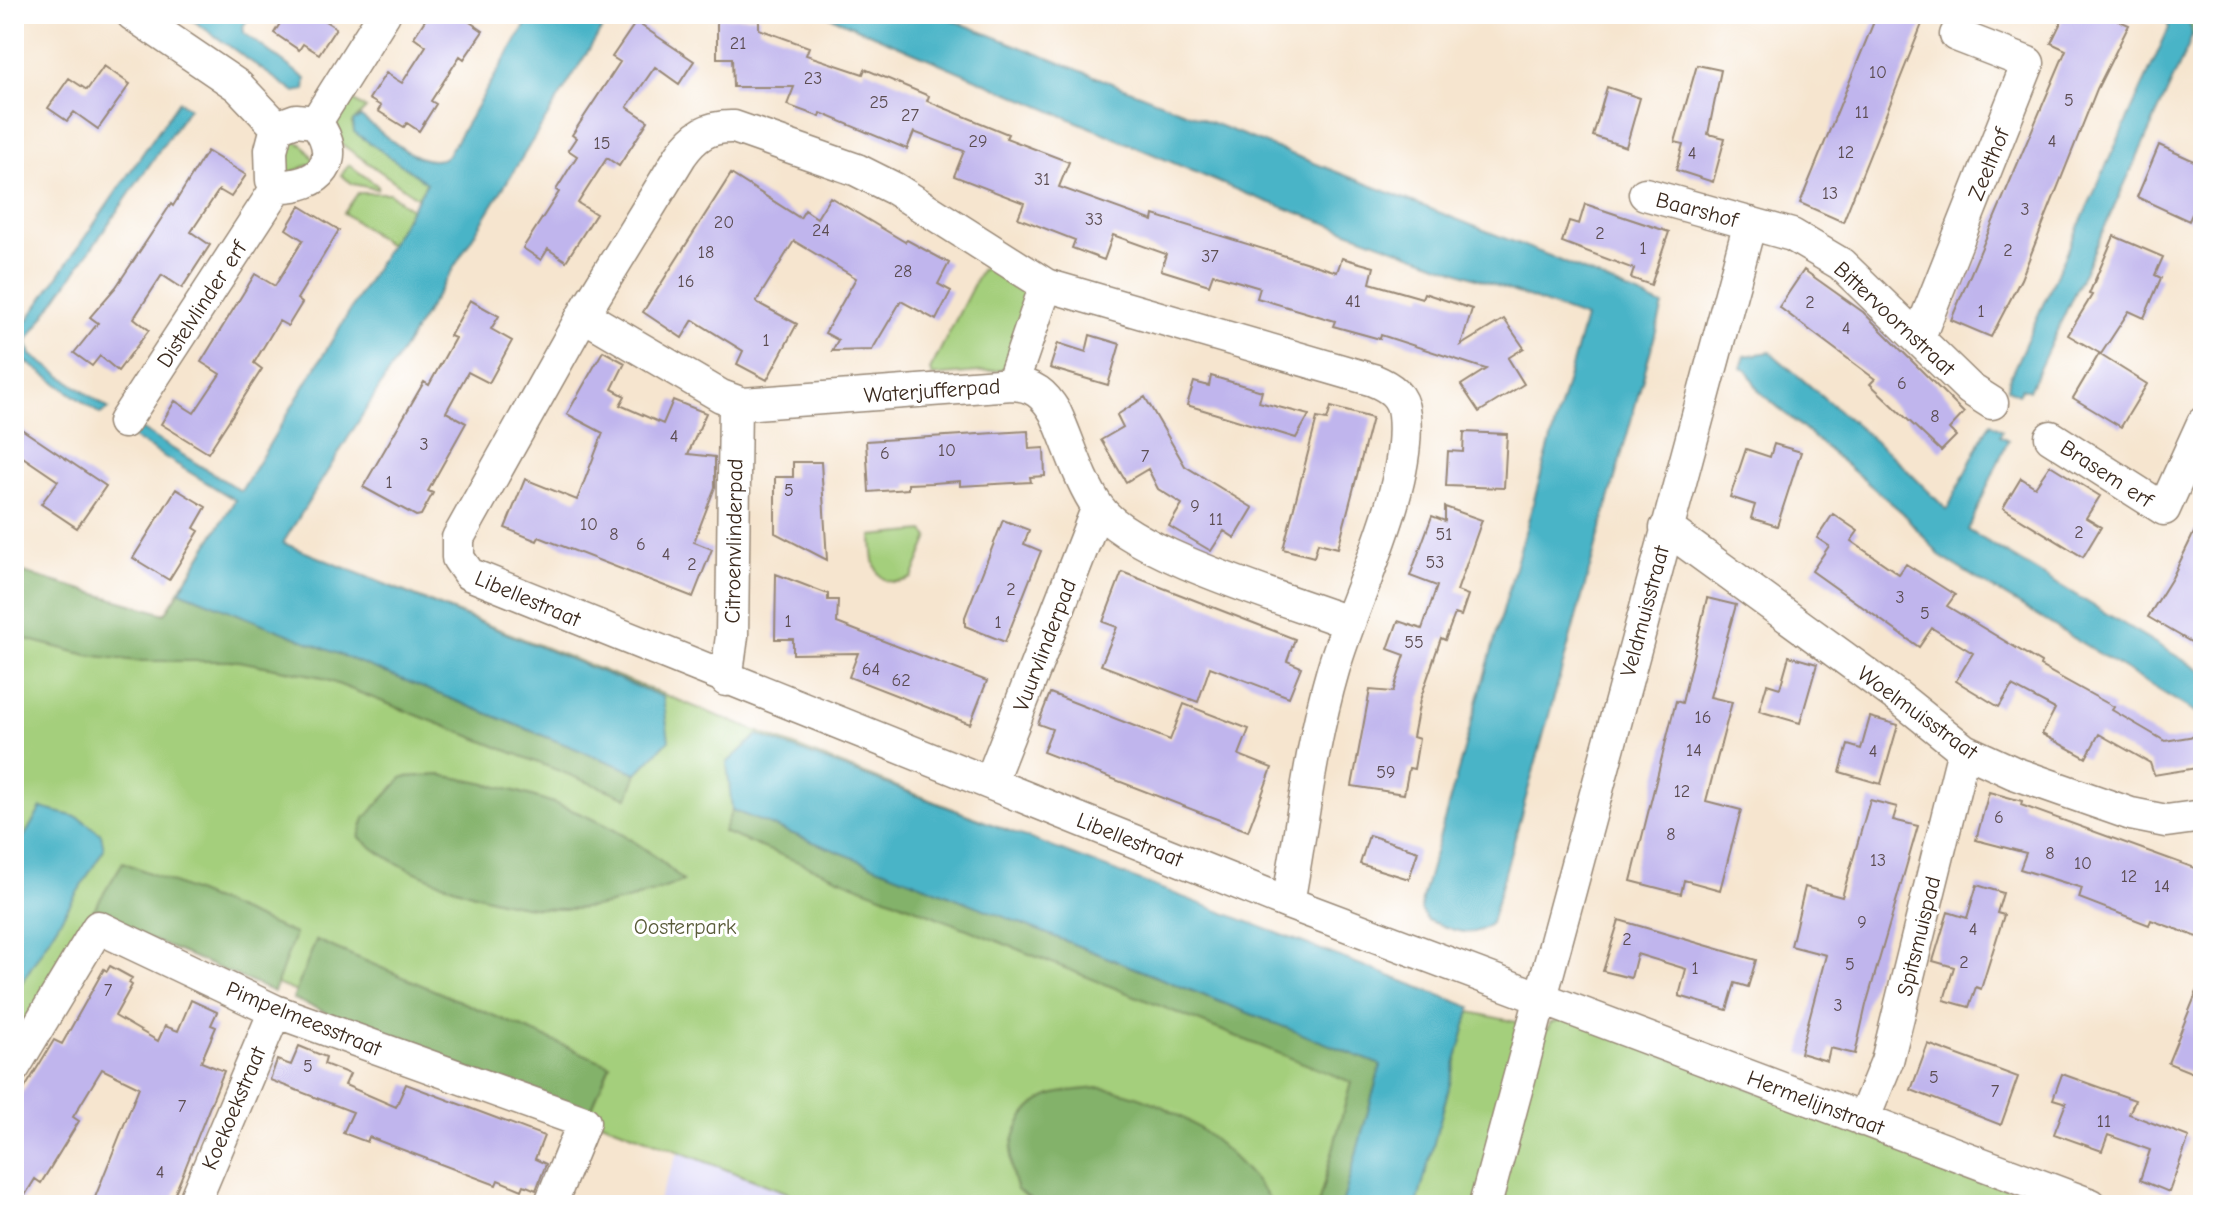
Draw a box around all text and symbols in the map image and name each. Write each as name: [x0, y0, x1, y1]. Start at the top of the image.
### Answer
house number: 21: [730, 33, 746, 54]
house number: 10: [1869, 62, 1887, 83]
house number: 23: [804, 68, 822, 89]
house number: 5: [2064, 90, 2074, 111]
house number: 25: [869, 92, 889, 113]
house number: 11: [1855, 102, 1869, 123]
house number: 27: [901, 105, 919, 126]
street label: Zeelthof: [1963, 123, 2016, 204]
house number: 29: [969, 131, 987, 152]
house number: 4: [2048, 131, 2056, 152]
house number: 15: [594, 133, 610, 154]
house number: 12: [1838, 142, 1854, 163]
house number: 4: [1688, 143, 1696, 164]
house number: 31: [1034, 169, 1050, 190]
house number: 13: [1822, 183, 1838, 204]
street label: Baarshof: [1653, 187, 1742, 234]
house number: 3: [2020, 199, 2030, 220]
house number: 33: [1085, 209, 1103, 230]
house number: 20: [714, 212, 734, 233]
house number: 24: [812, 220, 830, 241]
house number: 2: [1595, 223, 1605, 244]
street label: Distelvlinder erf: [151, 235, 253, 373]
house number: 1: [1639, 238, 1647, 259]
house number: 2: [2003, 240, 2013, 261]
house number: 18: [698, 242, 714, 263]
house number: 37: [1201, 246, 1219, 267]
street label: Bittervoornstraat: [1828, 256, 1961, 382]
house number: 28: [894, 261, 912, 282]
house number: 16: [678, 271, 694, 292]
house number: 41: [1345, 291, 1361, 312]
house number: 2: [1805, 292, 1815, 313]
house number: 1: [1977, 301, 1985, 322]
house number: 4: [1842, 318, 1850, 339]
house number: 1: [762, 330, 770, 351]
street label: Waterjufferpad: [863, 373, 1001, 409]
house number: 6: [1897, 373, 1907, 394]
house number: 8: [1930, 406, 1940, 427]
house number: 4: [670, 426, 678, 447]
house number: 3: [419, 434, 429, 455]
street label: Brasem erf: [2055, 434, 2159, 514]
house number: 10: [938, 440, 956, 461]
house number: 6: [880, 443, 890, 464]
house number: 7: [1141, 446, 1150, 467]
street label: Citroenvlinderpad: [720, 458, 748, 624]
house number: 1: [385, 472, 393, 493]
house number: 5: [784, 480, 794, 501]
house number: 9: [1190, 496, 1200, 517]
house number: 11: [1209, 509, 1223, 530]
house number: 10: [580, 514, 598, 535]
house number: 2: [2074, 522, 2084, 543]
house number: 8: [609, 524, 619, 545]
house number: 51: [1436, 524, 1452, 545]
house number: 6: [636, 534, 646, 555]
street label: Veldmuisstraat: [1615, 542, 1675, 679]
house number: 4: [662, 544, 670, 565]
house number: 53: [1426, 552, 1444, 573]
house number: 2: [687, 554, 697, 575]
street label: Libellestraat: [471, 565, 585, 633]
street label: Vuurvlinderpad: [1008, 575, 1082, 715]
house number: 2: [1006, 579, 1016, 600]
house number: 3: [1895, 587, 1905, 608]
house number: 5: [1920, 603, 1930, 624]
house number: 1: [784, 611, 792, 632]
house number: 1: [994, 612, 1002, 633]
house number: 55: [1404, 632, 1424, 653]
house number: 64: [862, 659, 880, 680]
street label: Woelmuisstraat: [1852, 661, 1983, 765]
house number: 62: [891, 670, 911, 691]
house number: 16: [1695, 707, 1711, 728]
house number: 14: [1686, 740, 1702, 761]
house number: 4: [1869, 741, 1877, 762]
house number: 59: [1376, 762, 1396, 783]
house number: 12: [1674, 781, 1690, 802]
street label: Libellestraat: [1073, 807, 1187, 873]
house number: 6: [1994, 807, 2004, 828]
house number: 8: [1666, 824, 1676, 845]
house number: 8: [2045, 843, 2055, 864]
house number: 13: [1870, 850, 1886, 871]
house number: 10: [2074, 853, 2092, 874]
house number: 12: [2121, 866, 2137, 887]
street label: Spitsmuispad: [1892, 874, 1946, 999]
house number: 14: [2154, 876, 2170, 897]
house number: 9: [1857, 912, 1867, 933]
park label: Oosterpark: [634, 914, 737, 940]
house number: 4: [1969, 919, 1977, 940]
house number: 2: [1622, 929, 1632, 950]
house number: 2: [1959, 952, 1969, 973]
house number: 5: [1845, 954, 1855, 975]
house number: 1: [1691, 958, 1699, 979]
street label: Pimpelmeesstraat: [222, 976, 386, 1062]
house number: 7: [104, 980, 113, 1001]
house number: 3: [1833, 995, 1843, 1016]
street label: Koekoekstraat: [196, 1042, 272, 1174]
house number: 5: [303, 1056, 313, 1077]
street label: Hermelijnstraat: [1743, 1065, 1889, 1141]
house number: 5: [1929, 1067, 1939, 1088]
house number: 7: [1991, 1081, 2000, 1102]
house number: 7: [178, 1096, 187, 1117]
house number: 11: [2097, 1111, 2111, 1132]
house number: 4: [156, 1162, 164, 1183]

